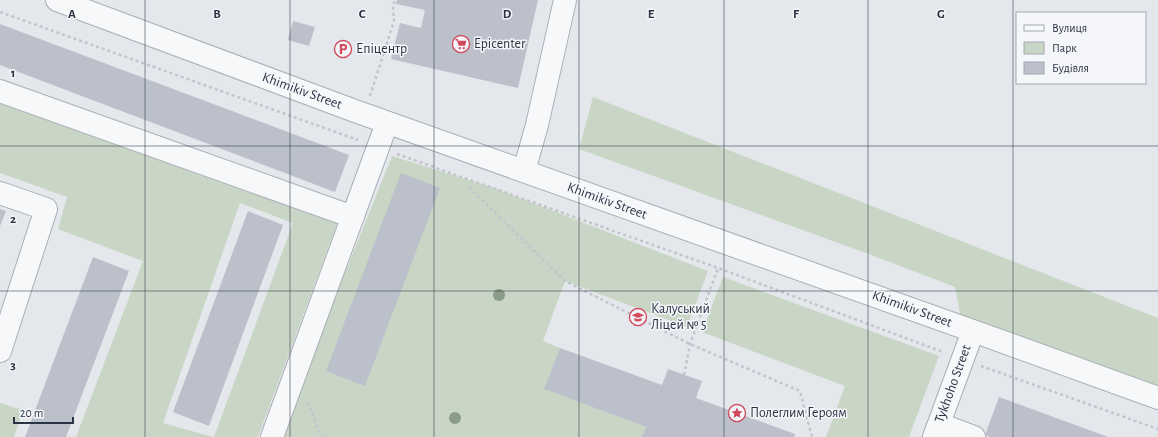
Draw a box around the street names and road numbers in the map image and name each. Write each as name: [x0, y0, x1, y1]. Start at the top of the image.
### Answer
street label: Khimikiv Street: [260, 70, 344, 112]
street label: Khimikiv Street: [565, 180, 649, 222]
street label: Khimikiv Street: [870, 288, 954, 330]
street label: Tykhoho Street: [932, 343, 974, 425]

